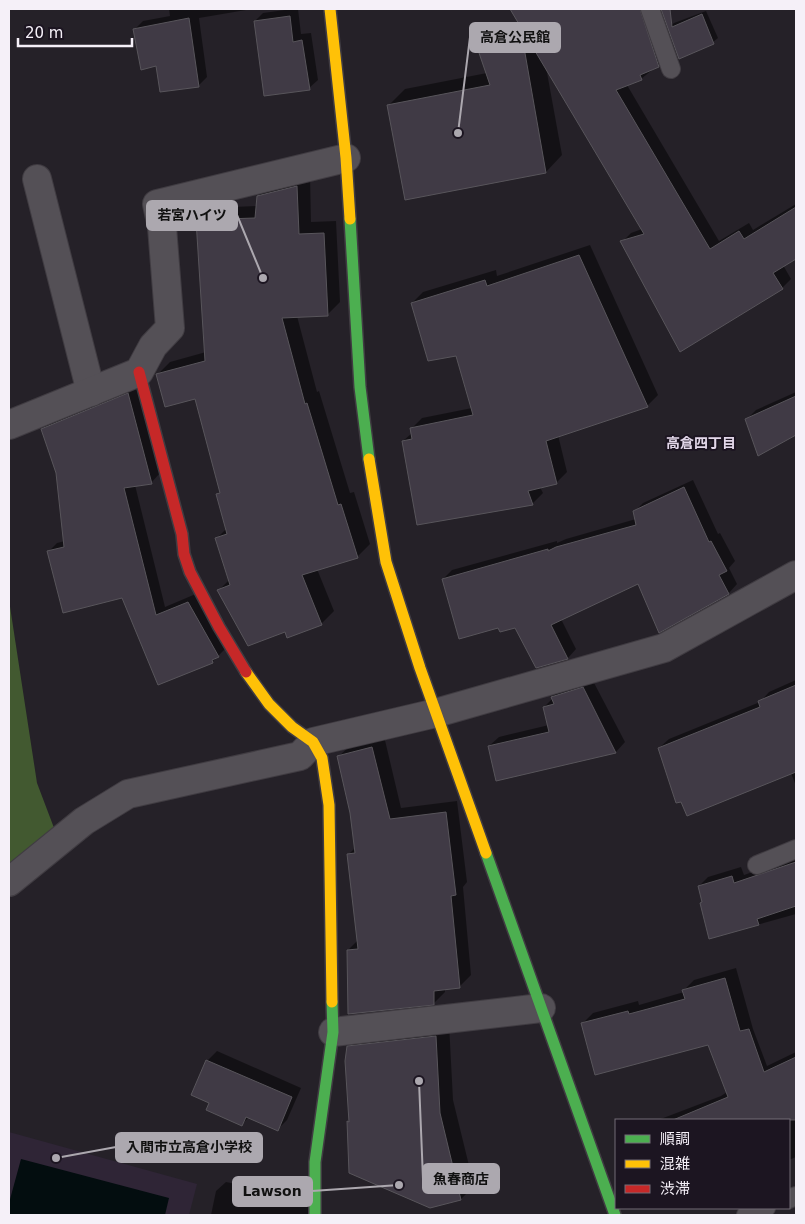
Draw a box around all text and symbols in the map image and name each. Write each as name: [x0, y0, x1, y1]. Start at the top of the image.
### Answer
scale bar: [18, 15, 131, 47]
callout: 高倉公民館: [470, 23, 560, 52]
text: 20 m: [25, 24, 63, 42]
text: 高倉公民館: [480, 29, 550, 45]
callout: 若宮ハイツ: [147, 201, 237, 230]
text: 若宮ハイツ: [157, 207, 227, 223]
district label: 高倉四丁目: [666, 435, 736, 451]
legend: [615, 1119, 790, 1209]
text: 順調: [660, 1130, 690, 1148]
callout: 入間市立高倉小学校: [116, 1133, 262, 1162]
text: 入間市立高倉小学校: [126, 1139, 252, 1155]
text: 混雑: [660, 1155, 690, 1173]
callout: 魚春商店: [423, 1164, 499, 1193]
text: 魚春商店: [433, 1171, 489, 1187]
callout: Lawson: [233, 1177, 312, 1206]
text: 渋滞: [660, 1180, 690, 1198]
text: Lawson: [242, 1183, 302, 1199]

